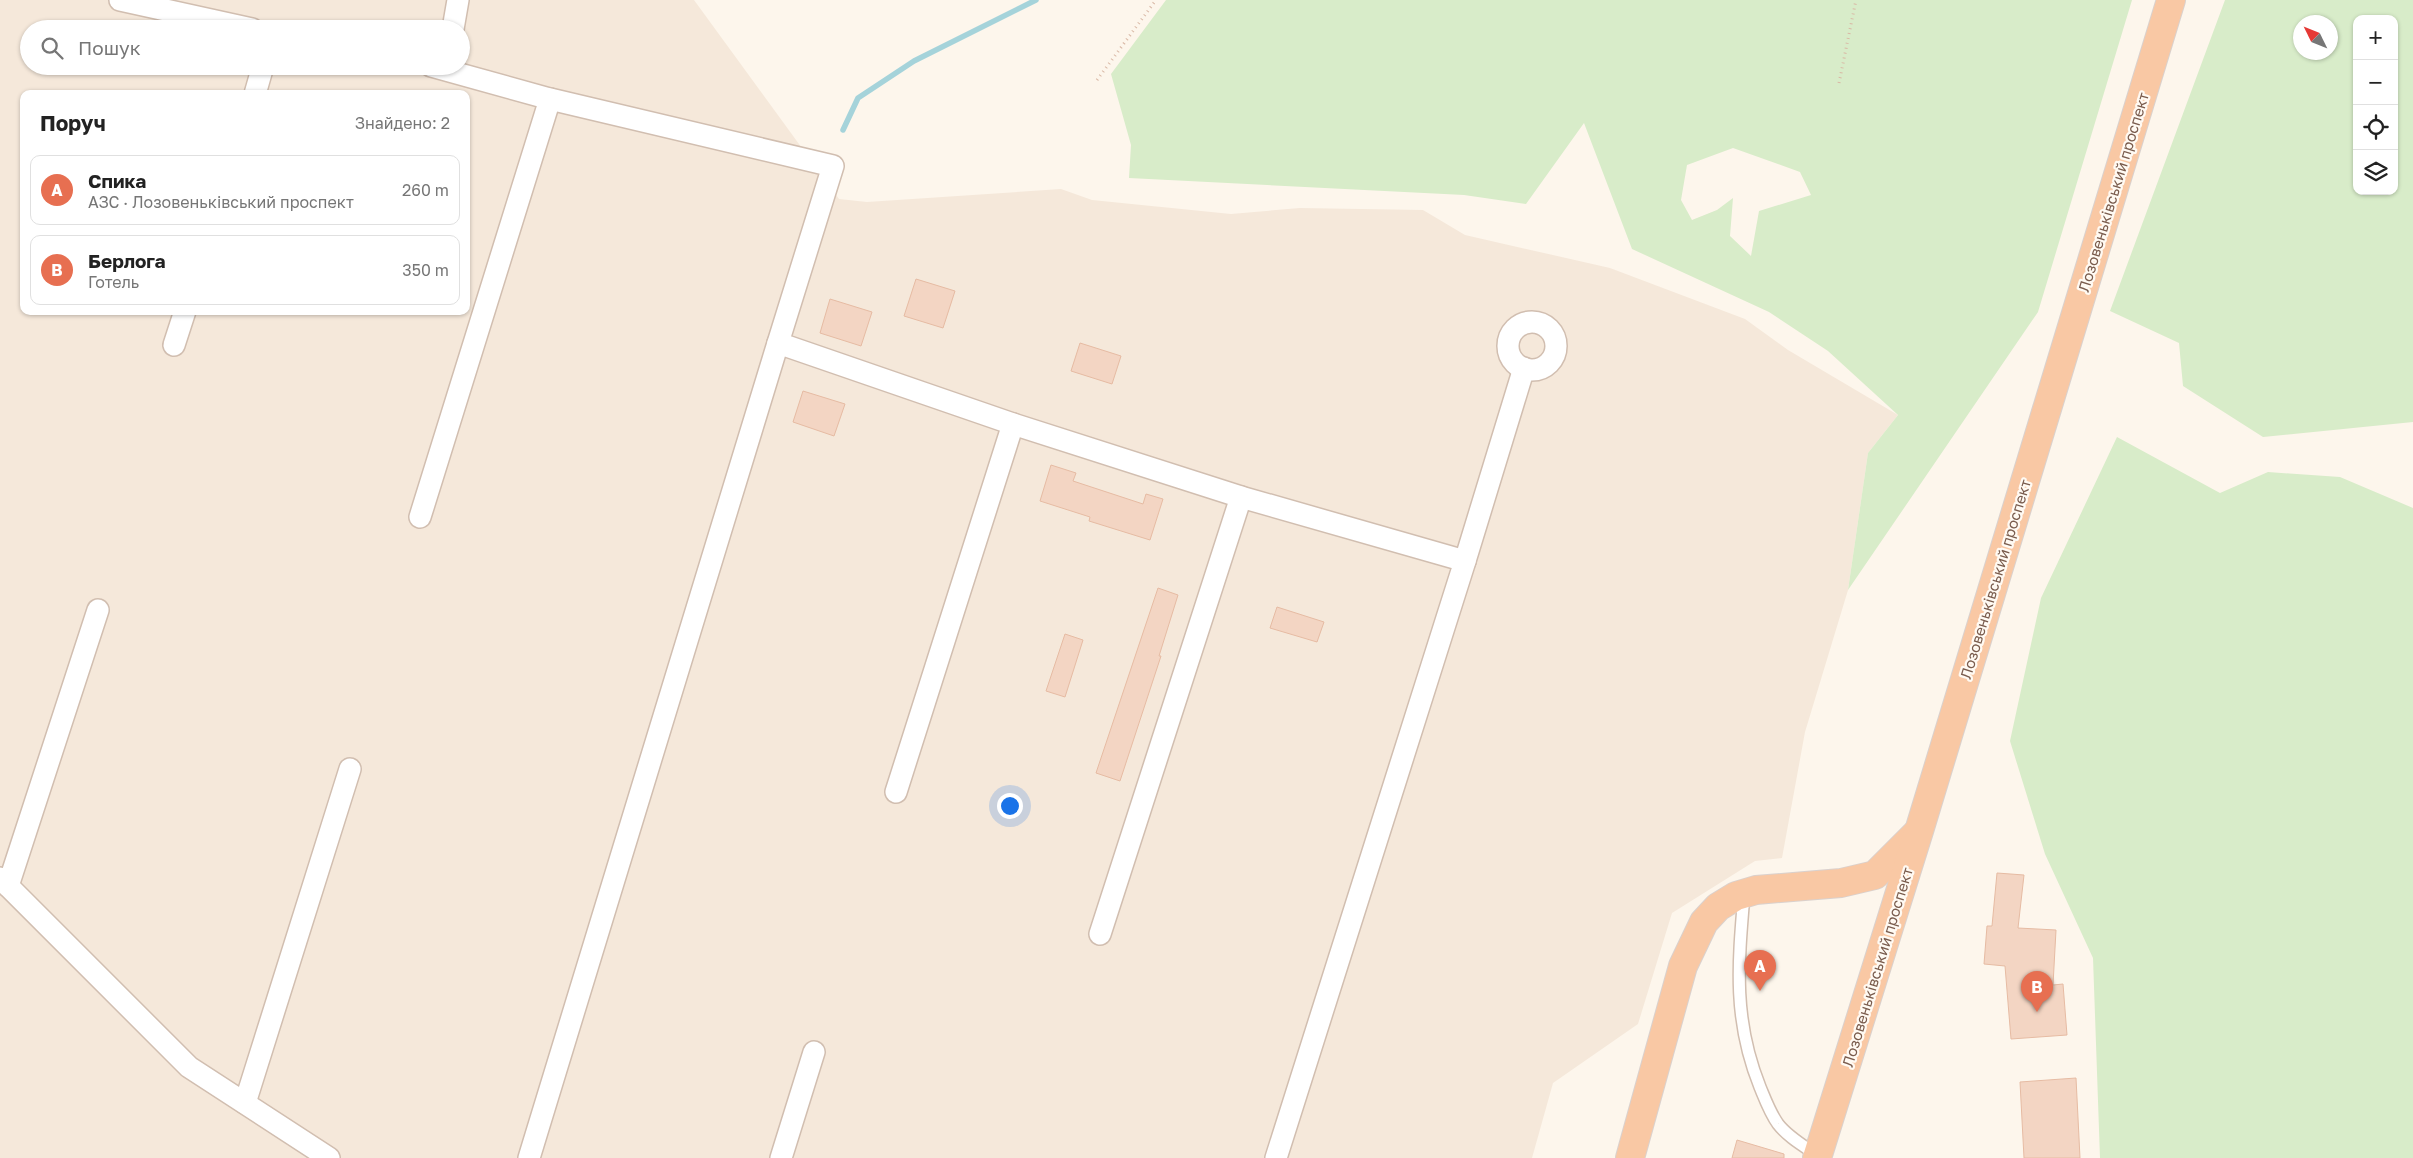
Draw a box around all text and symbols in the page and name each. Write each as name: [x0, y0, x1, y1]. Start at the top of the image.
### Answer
north arrow: [2293, 15, 2338, 60]
map controls: [2353, 15, 2398, 195]
button: +: [2353, 15, 2398, 60]
search box: [20, 20, 470, 75]
icon: search: [38, 34, 66, 62]
text: Пошук: [78, 36, 141, 59]
button: −: [2353, 60, 2398, 105]
street label: Лозовеньківський проспект: [2074, 89, 2152, 294]
button: locate: [2353, 105, 2398, 150]
text: Поруч: [40, 110, 106, 136]
text: Знайдено: 2: [355, 113, 450, 133]
button: layers: [2353, 150, 2398, 195]
text: Спика: [88, 169, 146, 192]
text: A: [51, 180, 63, 200]
text: 260 m: [402, 180, 449, 200]
text: АЗС · Лозовеньківський проспект: [88, 192, 354, 212]
text: Берлога: [88, 249, 166, 272]
text: B: [51, 260, 63, 280]
text: 350 m: [402, 260, 449, 280]
text: Готель: [88, 272, 139, 292]
street label: Лозовеньківський проспект: [1956, 476, 2034, 681]
your location: [997, 793, 1023, 819]
street label: Лозовеньківський проспект: [1838, 864, 1916, 1069]
pin: A: [1744, 950, 1776, 991]
pin: B: [2021, 971, 2053, 1012]

